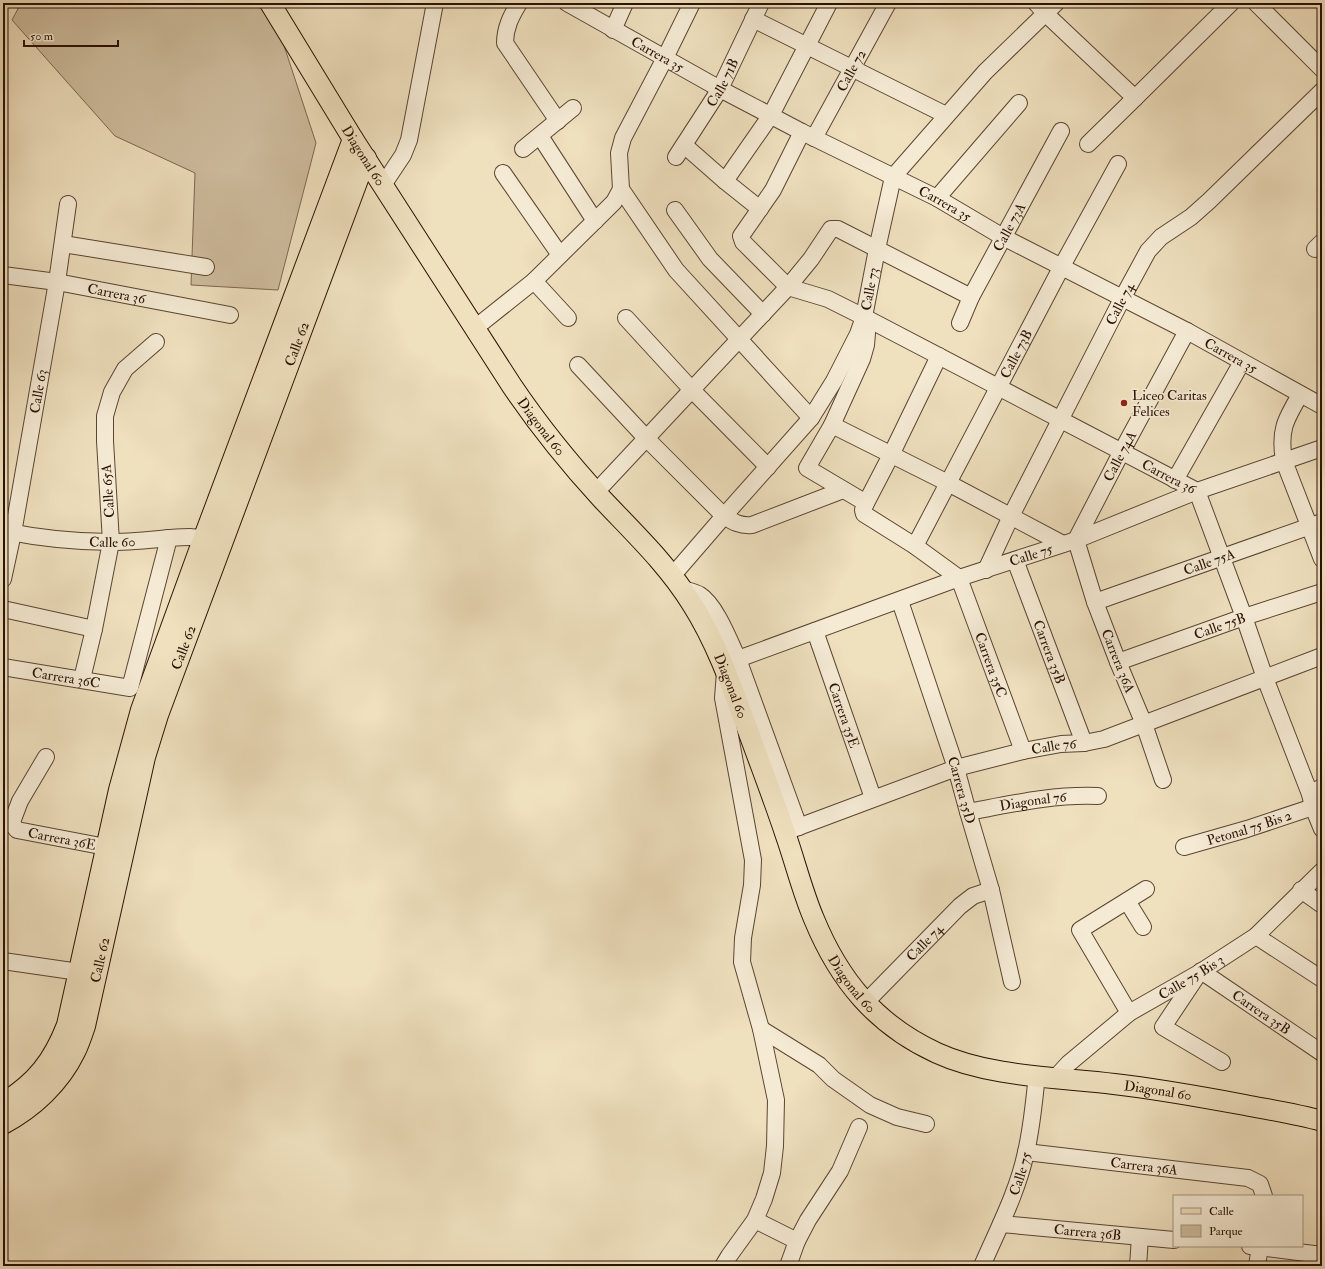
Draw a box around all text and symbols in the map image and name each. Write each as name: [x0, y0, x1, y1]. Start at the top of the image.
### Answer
scale bar: [24, 22, 118, 48]
text: 50 m: [30, 29, 54, 44]
street label: Carrera 35: [628, 32, 688, 76]
street label: Calle 72: [833, 46, 869, 94]
street label: Calle 71B: [702, 55, 742, 110]
street label: Diagonal 60: [338, 122, 389, 189]
street label: Carrera 35: [916, 182, 975, 225]
street label: Calle 73A: [989, 200, 1029, 254]
street label: Calle 73: [857, 266, 882, 312]
street label: Calle 74: [1102, 278, 1138, 328]
street label: Carrera 36: [86, 280, 148, 307]
street label: Calle 62: [281, 319, 313, 368]
street label: Calle 73B: [996, 326, 1036, 381]
street label: Carrera 35: [1202, 334, 1261, 377]
street label: Calle 63: [26, 368, 50, 415]
place label: Liceo Caritas Felices: [1132, 387, 1207, 420]
street label: Diagonal 60: [514, 394, 569, 459]
marker: Liceo Caritas Felices: [1119, 398, 1129, 408]
street label: Calle 74A: [1099, 428, 1140, 484]
street label: Carrera 36: [1139, 455, 1200, 498]
street label: Calle 65A: [98, 463, 118, 519]
street label: Calle 60: [89, 533, 136, 551]
street label: Calle 75: [1007, 539, 1056, 570]
street label: Calle 75A: [1181, 545, 1237, 579]
street label: Calle 75B: [1192, 609, 1248, 643]
street label: Carrera 35B: [1030, 617, 1069, 686]
street label: Calle 62: [167, 623, 199, 672]
street label: Carrera 36A: [1097, 627, 1139, 696]
street label: Carrera 35C: [971, 630, 1011, 700]
street label: Diagonal 60: [711, 651, 751, 721]
street label: Carrera 36C: [31, 663, 102, 691]
street label: Carrera 35E: [825, 680, 863, 750]
street label: Calle 76: [1030, 735, 1078, 758]
street label: Carrera 35D: [944, 754, 979, 826]
street label: Diagonal 76: [998, 788, 1068, 814]
street label: Petonal 75 Bis 2: [1205, 806, 1294, 849]
street label: Carrera 36E: [27, 824, 97, 853]
street label: Calle 74: [902, 919, 947, 964]
street label: Calle 62: [86, 936, 113, 984]
street label: Calle 75 Bis 3: [1155, 951, 1227, 1003]
street label: Diagonal 60: [825, 952, 879, 1016]
street label: Carrera 35B: [1229, 986, 1294, 1038]
street label: Diagonal 60: [1123, 1077, 1193, 1104]
street label: Calle 75: [1005, 1150, 1034, 1198]
street label: Carrera 36A: [1110, 1153, 1179, 1178]
legend: [1173, 1195, 1303, 1247]
text: Calle: [1209, 1204, 1234, 1219]
street label: Carrera 36B: [1053, 1220, 1122, 1244]
text: Parque: [1209, 1224, 1243, 1239]

